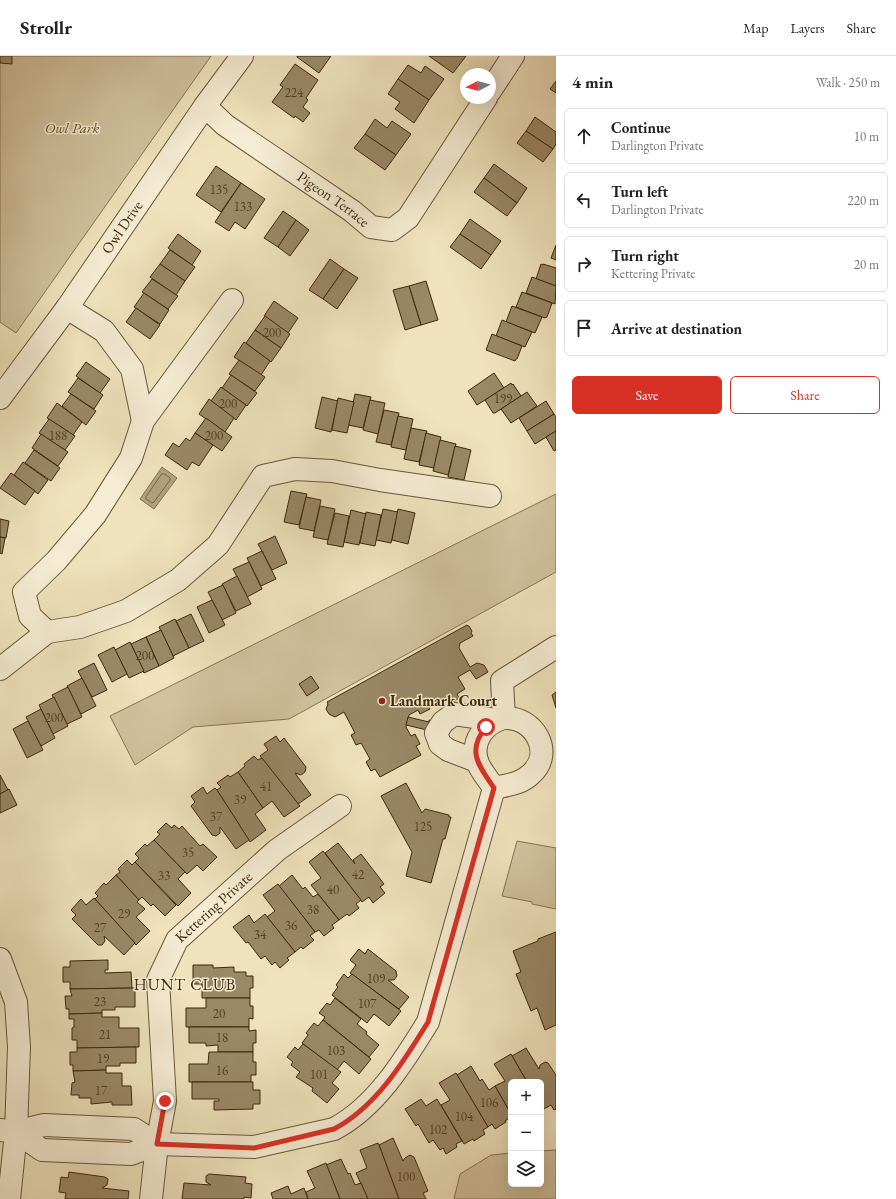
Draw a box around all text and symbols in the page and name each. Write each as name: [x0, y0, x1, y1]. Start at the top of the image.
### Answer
text: Strollr: [20, 15, 72, 40]
text: Map: [743, 19, 768, 37]
text: Layers: [790, 19, 825, 37]
text: Share: [847, 19, 876, 37]
north arrow: [460, 68, 496, 104]
text: 4 min: [572, 71, 613, 93]
text: Walk · 250 m: [816, 74, 880, 91]
house number: 224: [285, 84, 304, 101]
park label: Owl Park: [45, 118, 99, 137]
text: Continue: [611, 118, 671, 137]
icon: ahead: [573, 125, 595, 147]
text: 10 m: [854, 128, 879, 145]
text: Darlington Private: [611, 137, 704, 154]
street label: Pigeon Terrace: [294, 167, 374, 231]
house number: 135: [210, 181, 228, 198]
text: Turn left: [611, 182, 668, 201]
icon: left: [573, 189, 595, 211]
text: 220 m: [848, 192, 879, 209]
street label: Owl Drive: [97, 197, 147, 257]
house number: 133: [234, 198, 252, 215]
text: Darlington Private: [611, 201, 704, 218]
text: Turn right: [611, 246, 679, 265]
icon: right: [573, 253, 595, 275]
text: 20 m: [854, 256, 879, 273]
text: Kettering Private: [611, 265, 695, 282]
icon: arrive: [573, 317, 595, 339]
text: Arrive at destination: [611, 319, 742, 338]
house number: 200: [263, 324, 281, 341]
button: Save: [572, 376, 722, 414]
button: Share: [730, 376, 880, 414]
house number: 199: [494, 390, 513, 407]
house number: 200: [219, 395, 237, 412]
house number: 188: [49, 427, 67, 444]
house number: 200: [205, 427, 223, 444]
house number: 200: [136, 647, 154, 664]
place label: Landmark Court: [390, 691, 497, 710]
marker: Landmark Court: [377, 696, 387, 706]
house number: 200: [45, 709, 63, 726]
route start: [477, 718, 495, 736]
house number: 41: [260, 778, 272, 795]
house number: 39: [234, 791, 247, 808]
house number: 37: [210, 808, 223, 825]
house number: 125: [414, 818, 432, 835]
house number: 35: [182, 844, 194, 861]
house number: 42: [352, 866, 365, 883]
house number: 33: [158, 867, 170, 884]
street label: Kettering Private: [171, 867, 256, 946]
house number: 40: [327, 881, 339, 898]
house number: 38: [307, 901, 319, 918]
house number: 29: [118, 905, 131, 922]
house number: 36: [285, 917, 297, 934]
house number: 27: [94, 919, 107, 936]
house number: 34: [254, 926, 267, 943]
house number: 109: [367, 970, 386, 987]
district label: HUNT CLUB: [134, 974, 236, 995]
house number: 23: [94, 993, 106, 1010]
house number: 107: [358, 995, 377, 1012]
house number: 20: [213, 1005, 225, 1022]
house number: 21: [99, 1026, 111, 1043]
house number: 18: [216, 1029, 228, 1046]
house number: 103: [327, 1042, 345, 1059]
house number: 19: [97, 1050, 110, 1067]
house number: 16: [216, 1062, 228, 1079]
house number: 101: [310, 1066, 328, 1083]
map controls: [508, 1079, 544, 1187]
button: +: [508, 1079, 544, 1115]
house number: 17: [95, 1082, 108, 1099]
route end: [156, 1092, 174, 1110]
house number: 106: [480, 1094, 498, 1111]
house number: 104: [455, 1108, 474, 1125]
button: −: [508, 1115, 544, 1151]
house number: 102: [429, 1121, 448, 1138]
button: layers: [508, 1151, 544, 1187]
house number: 100: [397, 1168, 415, 1185]

